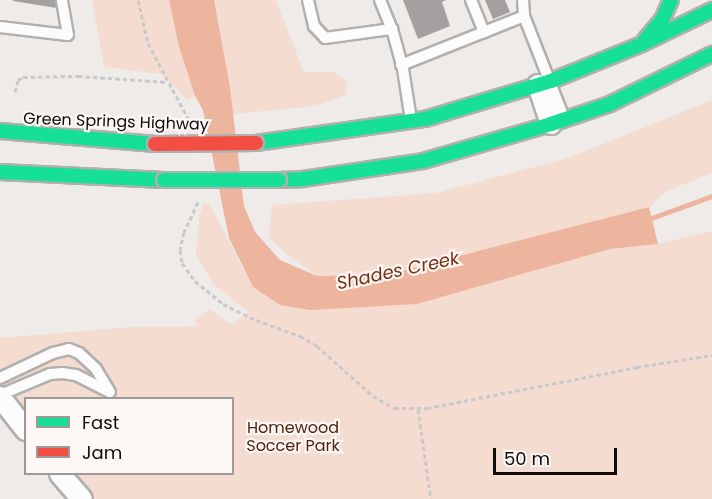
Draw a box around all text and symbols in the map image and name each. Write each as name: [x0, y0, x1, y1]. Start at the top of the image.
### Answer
street label: Green Springs Highway: [23, 109, 209, 135]
water label: Shades Creek: [335, 247, 461, 295]
legend: [24, 397, 234, 475]
text: Fast: [82, 410, 119, 435]
park label: Homewood Soccer Park: [246, 418, 340, 456]
scale bar: [496, 436, 620, 474]
text: Jam: [82, 440, 122, 465]
text: 50 m: [504, 446, 550, 471]

